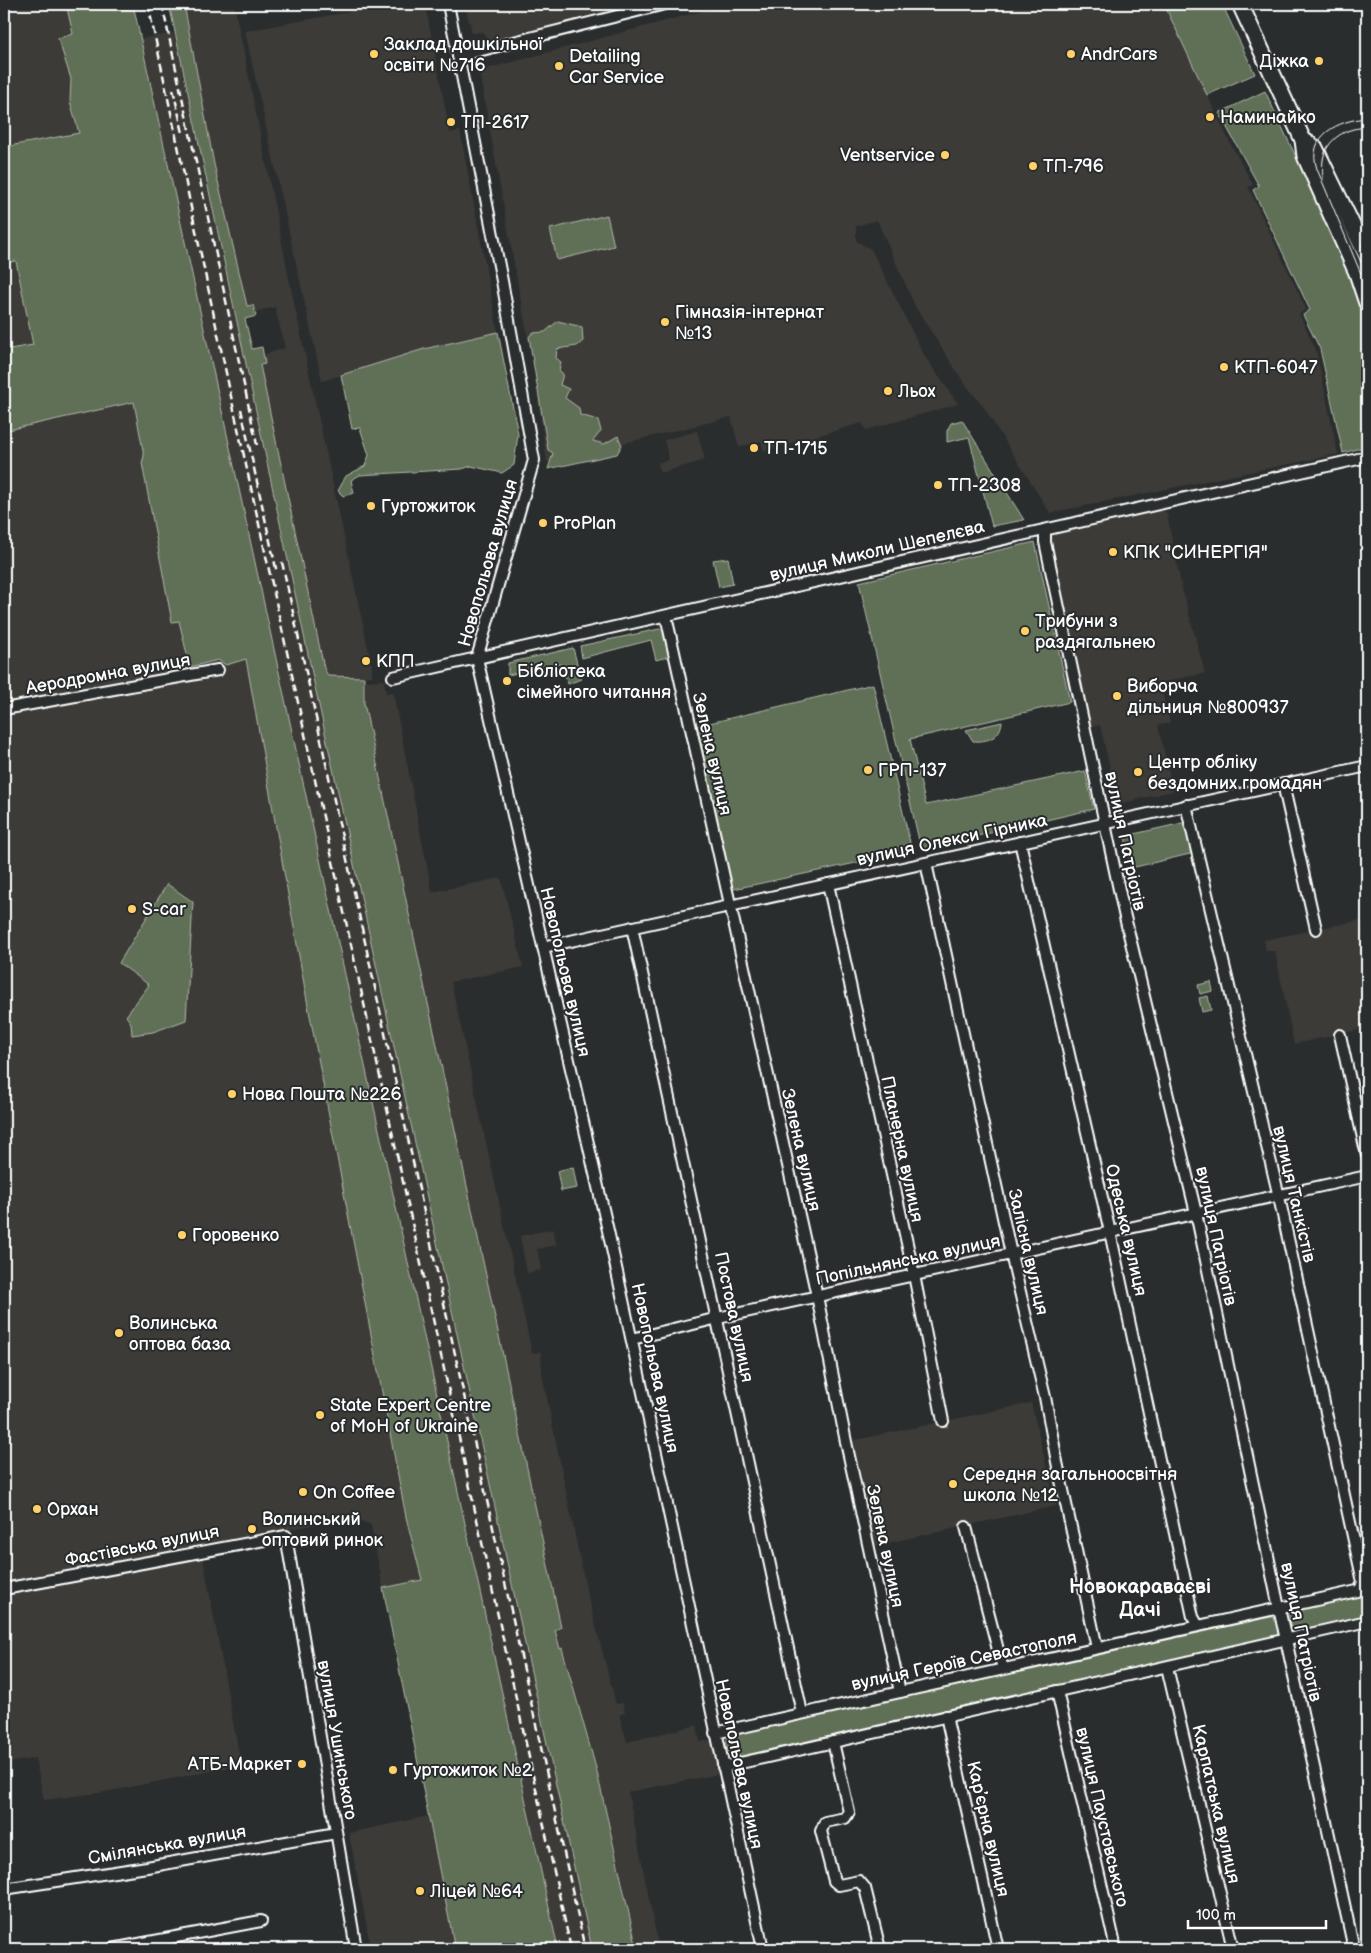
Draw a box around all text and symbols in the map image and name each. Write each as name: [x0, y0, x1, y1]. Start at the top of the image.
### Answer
place label: Заклад дошкільної освіти №716: [384, 34, 543, 76]
place label: AndrCars: [1081, 44, 1157, 65]
place label: Detailing Car Service: [569, 46, 664, 88]
marker: Заклад дошкільної освіти №716: [368, 48, 380, 60]
marker: AndrCars: [1065, 48, 1077, 60]
place label: Діжка: [1259, 51, 1309, 72]
marker: Діжка: [1313, 55, 1325, 67]
marker: Detailing Car Service: [553, 60, 565, 72]
place label: Наминайко: [1220, 107, 1316, 128]
marker: Наминайко: [1204, 111, 1216, 123]
place label: ТП-2617: [461, 112, 529, 133]
marker: ТП-2617: [445, 116, 457, 128]
place label: Ventservice: [840, 145, 935, 166]
marker: Ventservice: [939, 149, 951, 161]
place label: ТП-796: [1043, 156, 1104, 177]
marker: ТП-796: [1027, 160, 1039, 172]
place label: Гімназія-інтернат №13: [675, 302, 825, 344]
marker: Гімназія-інтернат №13: [659, 316, 671, 328]
place label: КТП-6047: [1234, 357, 1318, 378]
marker: КТП-6047: [1218, 361, 1230, 373]
place label: Льох: [897, 381, 936, 402]
marker: Льох: [882, 385, 894, 397]
place label: ТП-1715: [764, 438, 828, 459]
marker: ТП-1715: [748, 442, 760, 454]
place label: ТП-2308: [948, 475, 1021, 496]
street label: Новопольова вулиця: [454, 477, 522, 649]
marker: ТП-2308: [932, 479, 944, 491]
place label: Гуртожиток: [381, 496, 476, 517]
marker: Гуртожиток: [365, 500, 377, 512]
place label: ProPlan: [553, 513, 616, 534]
street label: вулиця Миколи Шепелєва: [768, 516, 987, 586]
marker: ProPlan: [537, 517, 549, 529]
place label: КПК "СИНЕРГІЯ": [1123, 542, 1268, 563]
marker: КПК "СИНЕРГІЯ": [1107, 546, 1119, 558]
place label: Трибуни з раздягальнею: [1035, 611, 1155, 653]
marker: Трибуни з раздягальнею: [1019, 625, 1031, 637]
street label: Аеродромна вулиця: [23, 649, 192, 699]
place label: КПП: [376, 651, 415, 672]
marker: КПП: [360, 655, 372, 667]
place label: Бібліотека сімейного читання: [517, 661, 671, 703]
marker: Бібліотека сімейного читання: [501, 675, 513, 687]
place label: Виборча дільниця №800937: [1127, 676, 1289, 718]
marker: Виборча дільниця №800937: [1111, 690, 1123, 702]
street label: Зелена вулиця: [688, 691, 736, 817]
place label: Центр обліку бездомних громадян: [1148, 752, 1322, 794]
place label: ГРП-137: [878, 760, 946, 781]
marker: ГРП-137: [862, 764, 874, 776]
marker: Центр обліку бездомних громадян: [1132, 766, 1144, 778]
street label: вулиця Патріотів: [1100, 769, 1150, 913]
street label: вулиця Олекси Гірника: [855, 809, 1050, 870]
street label: Новопольова вулиця: [535, 885, 595, 1059]
place label: S-car: [142, 899, 186, 920]
marker: S-car: [126, 903, 138, 915]
street label: Планерна вулиця: [876, 1074, 928, 1224]
place label: Нова Пошта №226: [242, 1084, 401, 1105]
street label: Зелена вулиця: [777, 1087, 825, 1213]
marker: Нова Пошта №226: [226, 1088, 238, 1100]
street label: вулиця Танкістів: [1268, 1124, 1320, 1265]
street label: Одеська вулиця: [1101, 1162, 1151, 1298]
street label: вулиця Патріотів: [1191, 1164, 1241, 1308]
street label: Залісна вулиця: [1003, 1187, 1053, 1317]
place label: Горовенко: [192, 1225, 279, 1246]
marker: Горовенко: [176, 1229, 188, 1241]
street label: Попільнянська вулиця: [814, 1230, 1002, 1290]
street label: Постова вулиця: [710, 1250, 758, 1384]
street label: Новопольова вулиця: [627, 1281, 683, 1455]
place label: Волинська оптова база: [129, 1313, 231, 1355]
marker: Волинська оптова база: [113, 1327, 125, 1339]
place label: State Expert Centre of MoH of Ukraine: [330, 1395, 491, 1437]
marker: State Expert Centre of MoH of Ukraine: [314, 1409, 326, 1421]
place label: Середня загальноосвітня школа №12: [963, 1464, 1177, 1506]
marker: Середня загальноосвітня школа №12: [947, 1478, 959, 1490]
place label: On Coffee: [313, 1482, 395, 1503]
street label: Зелена вулиця: [862, 1483, 908, 1609]
marker: On Coffee: [297, 1486, 309, 1498]
place label: Орхан: [47, 1499, 99, 1520]
marker: Орхан: [31, 1503, 43, 1515]
place label: Волинський оптовий ринок: [262, 1509, 384, 1551]
street label: Фастівська вулиця: [63, 1521, 221, 1571]
marker: Волинський оптовий ринок: [246, 1523, 258, 1535]
street label: вулиця Патріотів: [1276, 1560, 1326, 1704]
district label: Новокараваєві Дачі: [1069, 1575, 1211, 1622]
street label: вулиця Героїв Севастополя: [849, 1627, 1079, 1695]
street label: вулиця Ушинського: [313, 1659, 361, 1821]
street label: Новопольова вулиця: [711, 1677, 767, 1851]
street label: Карпатська вулиця: [1187, 1722, 1245, 1886]
street label: вулиця Паустовського: [1071, 1725, 1133, 1909]
place label: АТБ-Маркет: [187, 1754, 293, 1775]
marker: АТБ-Маркет: [296, 1758, 308, 1770]
street label: Карʼєрна вулиця: [962, 1759, 1014, 1899]
place label: Гуртожиток №2: [403, 1760, 533, 1781]
marker: Гуртожиток №2: [387, 1764, 399, 1776]
street label: Смілянська вулиця: [86, 1821, 248, 1869]
place label: Ліцей №64: [429, 1881, 523, 1902]
marker: Ліцей №64: [414, 1885, 426, 1897]
scale bar: [1188, 1898, 1326, 1930]
text: 100 m: [1196, 1906, 1236, 1925]

